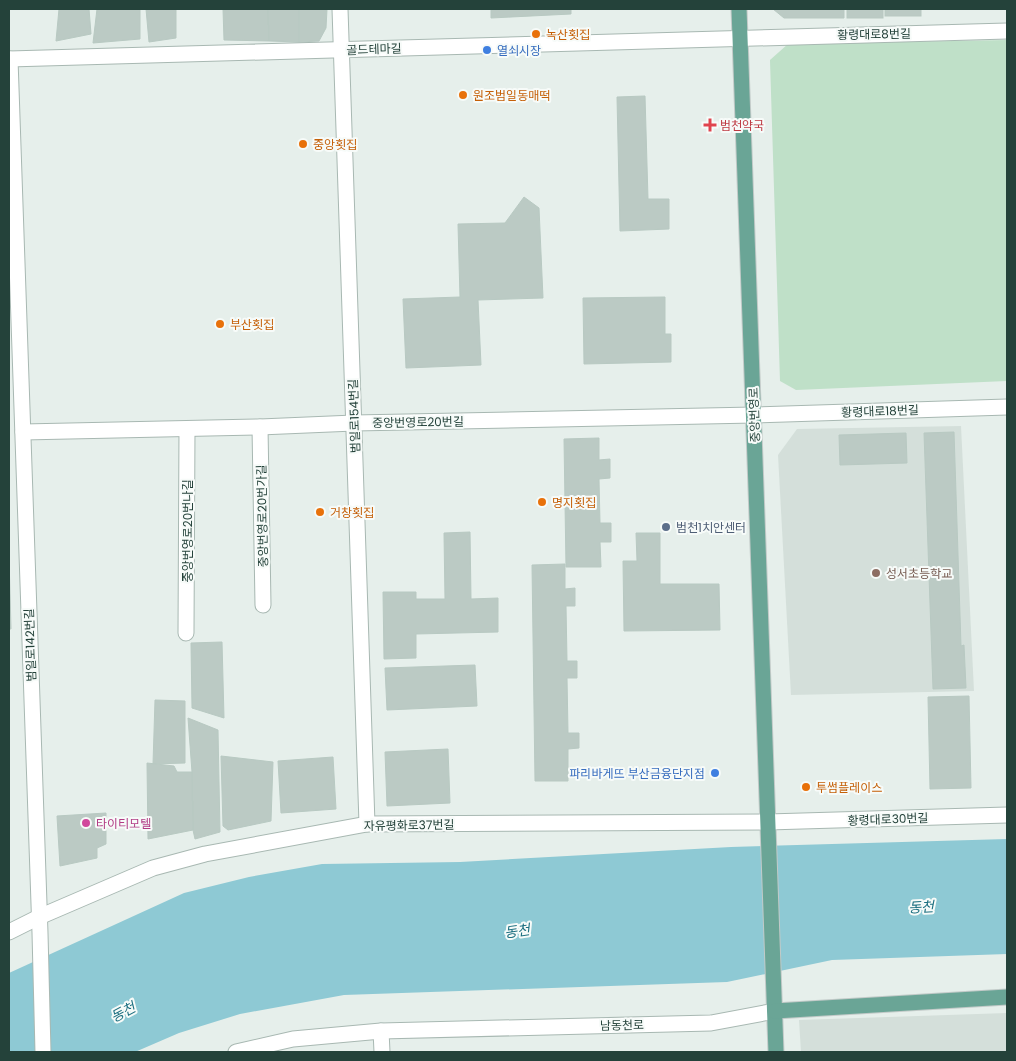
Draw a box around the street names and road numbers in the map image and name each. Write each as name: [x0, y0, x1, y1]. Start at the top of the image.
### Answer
street label: 황령대로8번길: [837, 25, 911, 43]
street label: 골드테마길: [346, 40, 402, 58]
street label: 범일로154번길: [344, 379, 364, 453]
street label: 중앙번영로: [745, 387, 763, 443]
street label: 황령대로18번길: [841, 401, 919, 421]
street label: 중앙번영로20번길: [372, 413, 464, 431]
street label: 중앙번영로20번가길: [253, 464, 271, 568]
street label: 중앙번영로20번나길: [179, 480, 196, 582]
street label: 범일로142번길: [20, 608, 40, 682]
street label: 황령대로30번길: [847, 809, 929, 829]
street label: 자유평화로37번길: [363, 816, 455, 834]
street label: 남동천로: [600, 1016, 644, 1034]

